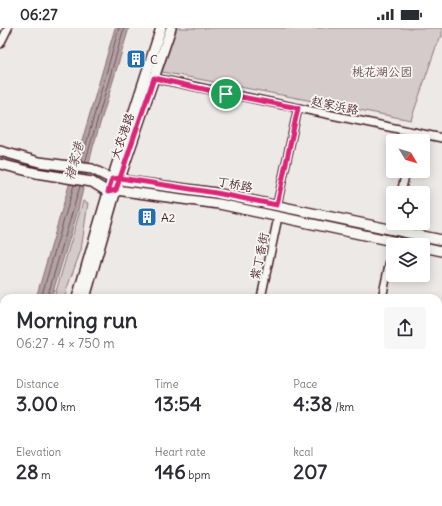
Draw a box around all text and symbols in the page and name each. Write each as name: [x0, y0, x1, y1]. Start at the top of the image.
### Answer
text: 06:27: [20, 5, 58, 24]
building icon: C: [125, 48, 147, 70]
place label: C: [150, 52, 158, 67]
park label: 桃花湖公园: [352, 64, 412, 79]
pin: [209, 77, 243, 111]
icon: arrive: [215, 83, 237, 105]
street label: 赵家浜路: [310, 93, 360, 117]
street label: 大农港路: [107, 111, 137, 161]
north arrow: [386, 134, 430, 178]
map controls: [386, 134, 430, 282]
water label: 褚家港: [60, 138, 88, 182]
street label: 丁桥路: [216, 173, 254, 195]
button: locate: [386, 186, 430, 230]
building icon: A2: [136, 206, 158, 228]
place label: A2: [161, 210, 176, 225]
street label: 紫丁香街: [247, 231, 271, 281]
button: layers: [386, 238, 430, 282]
text: Morning run: [16, 306, 138, 334]
button: share: [384, 307, 426, 349]
text: 06:27 · 4 × 750 m: [16, 335, 115, 352]
text: Distance: [16, 377, 59, 391]
text: Time: [155, 377, 178, 391]
text: Pace: [293, 377, 317, 391]
text: 3.00: [16, 391, 58, 416]
text: 13:54: [155, 391, 202, 416]
text: 4:38: [293, 391, 332, 416]
text: km: [58, 400, 76, 414]
text: /km: [332, 400, 354, 414]
text: Elevation: [16, 445, 61, 459]
text: Heart rate: [155, 445, 206, 459]
text: kcal: [293, 445, 313, 459]
text: 28: [16, 459, 38, 484]
text: 146: [155, 459, 186, 484]
text: 207: [293, 459, 327, 484]
text: m: [38, 468, 51, 482]
text: bpm: [186, 468, 210, 482]

